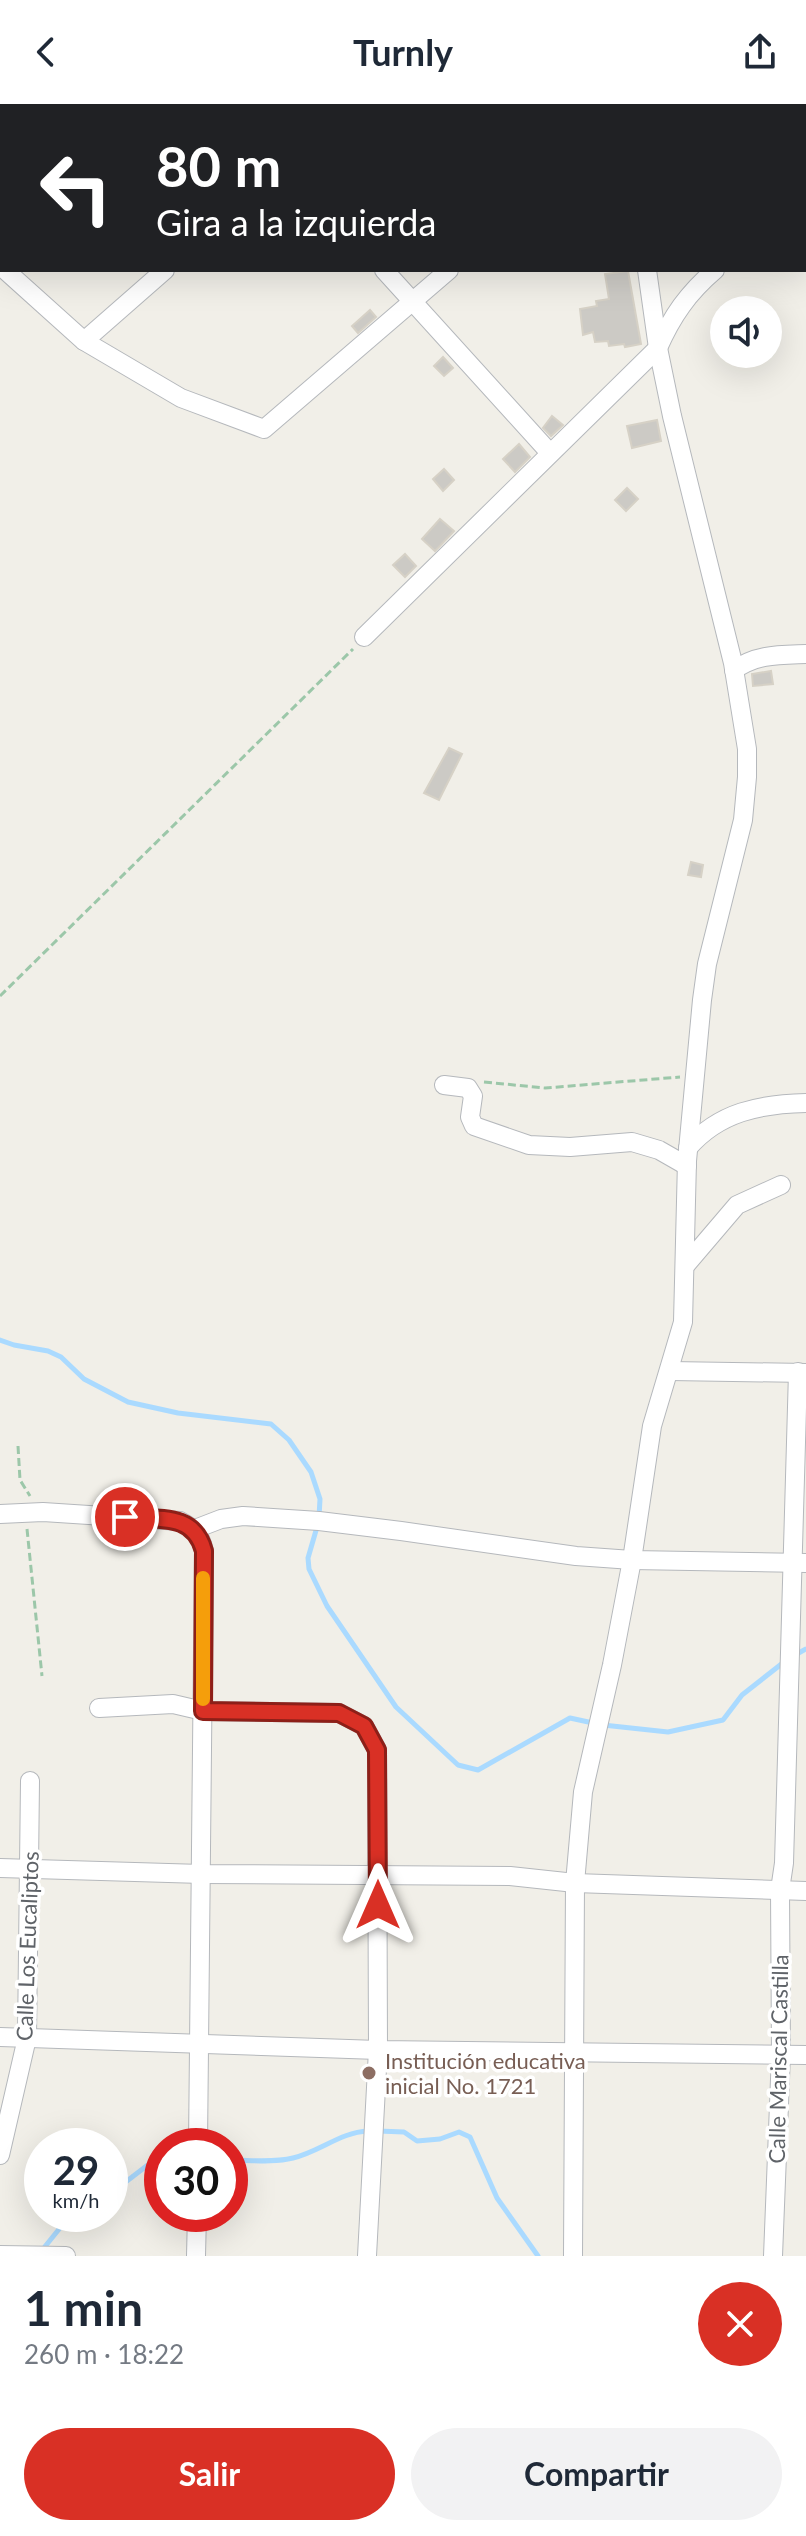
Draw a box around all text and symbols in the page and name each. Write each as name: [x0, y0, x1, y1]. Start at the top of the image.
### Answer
icon: back: [24, 30, 68, 74]
text: Turnly: [353, 30, 453, 74]
icon: share: [738, 30, 782, 74]
text: 80 m: [156, 132, 281, 199]
icon: left: [24, 136, 128, 240]
text: Gira a la izquierda: [156, 200, 436, 244]
map controls: [710, 296, 782, 368]
button: sound: [710, 296, 782, 368]
pin: [91, 1483, 159, 1551]
icon: arrive: [103, 1495, 147, 1539]
street label: Calle Los Eucaliptos: [10, 1851, 44, 2041]
position arrow: [336, 1863, 420, 1947]
street label: Calle Mariscal Castilla: [763, 1954, 793, 2164]
place label: Institución educativa inicial No. 1721: [385, 2047, 586, 2099]
marker: Institución educativa inicial No. 1721: [360, 2064, 378, 2082]
speed limit sign: 30: [144, 2128, 248, 2232]
text: 29: [53, 2146, 99, 2194]
text: km/h: [53, 2188, 99, 2212]
text: 1 min: [24, 2279, 143, 2336]
button: close: [698, 2282, 782, 2366]
text: 260 m · 18:22: [24, 2338, 184, 2370]
button: Salir: [24, 2428, 395, 2520]
button: Compartir: [411, 2428, 782, 2520]

